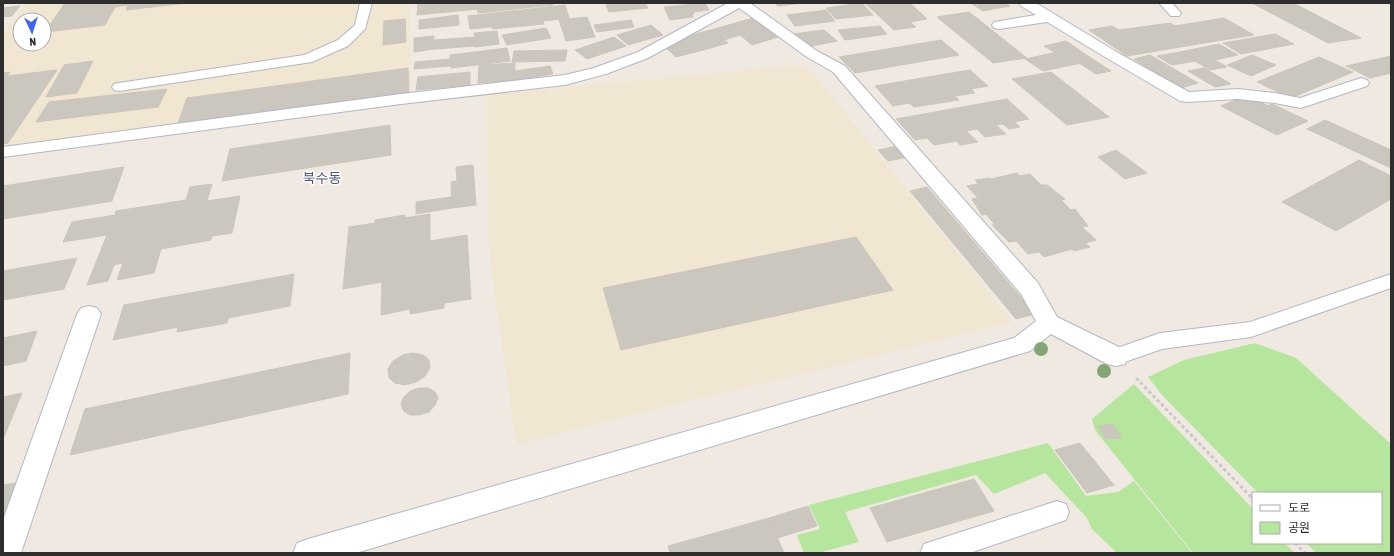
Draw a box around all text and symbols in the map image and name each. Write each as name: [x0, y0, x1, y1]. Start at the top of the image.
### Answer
north arrow: [12, 12, 52, 52]
text: N: [29, 36, 36, 48]
district label: 북수동: [303, 170, 341, 186]
legend: [1252, 492, 1382, 544]
text: 도로: [1288, 501, 1310, 515]
text: 공원: [1288, 521, 1310, 535]

